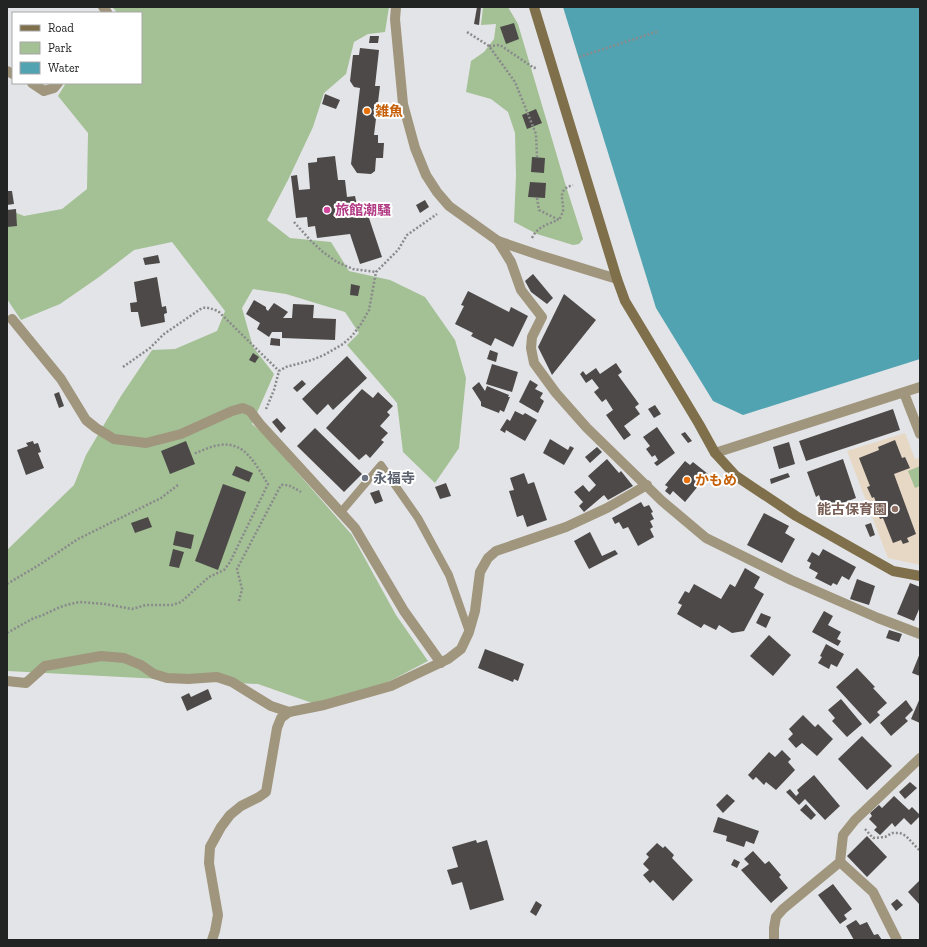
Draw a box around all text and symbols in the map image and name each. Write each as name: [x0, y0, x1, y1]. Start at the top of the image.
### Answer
legend: [12, 12, 142, 84]
text: Road: [48, 21, 74, 35]
text: Park: [48, 41, 73, 55]
text: Water: [48, 61, 80, 75]
place label: 雑魚: [375, 103, 403, 120]
marker: 雑魚: [362, 106, 372, 116]
place label: 旅館潮騒: [335, 202, 391, 219]
marker: 旅館潮騒: [322, 205, 332, 215]
place label: 永福寺: [373, 470, 415, 487]
place label: かもめ: [695, 472, 737, 489]
marker: 永福寺: [360, 473, 370, 483]
marker: かもめ: [682, 475, 692, 485]
place label: 能古保育園: [817, 501, 887, 518]
marker: 能古保育園: [890, 504, 900, 514]

